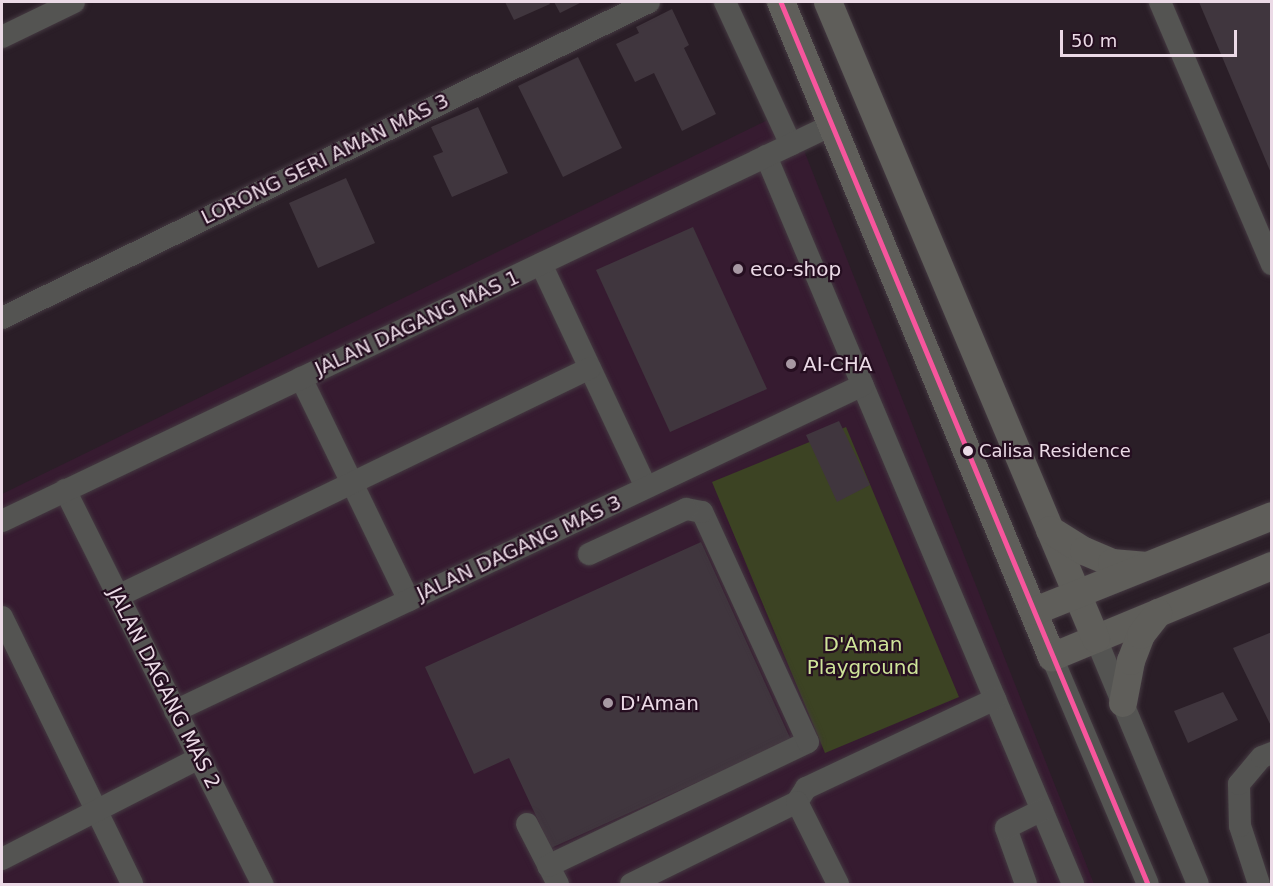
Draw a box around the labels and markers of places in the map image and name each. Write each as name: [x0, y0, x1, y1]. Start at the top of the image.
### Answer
place label: eco-shop: [750, 257, 841, 281]
marker: eco-shop: [731, 262, 745, 276]
place label: AI-CHA: [803, 352, 872, 376]
marker: AI-CHA: [784, 357, 798, 371]
place label: Calisa Residence: [979, 440, 1131, 462]
marker: Calisa Residence: [962, 445, 974, 457]
place label: D'Aman: [620, 691, 699, 715]
marker: D'Aman: [601, 696, 615, 710]

